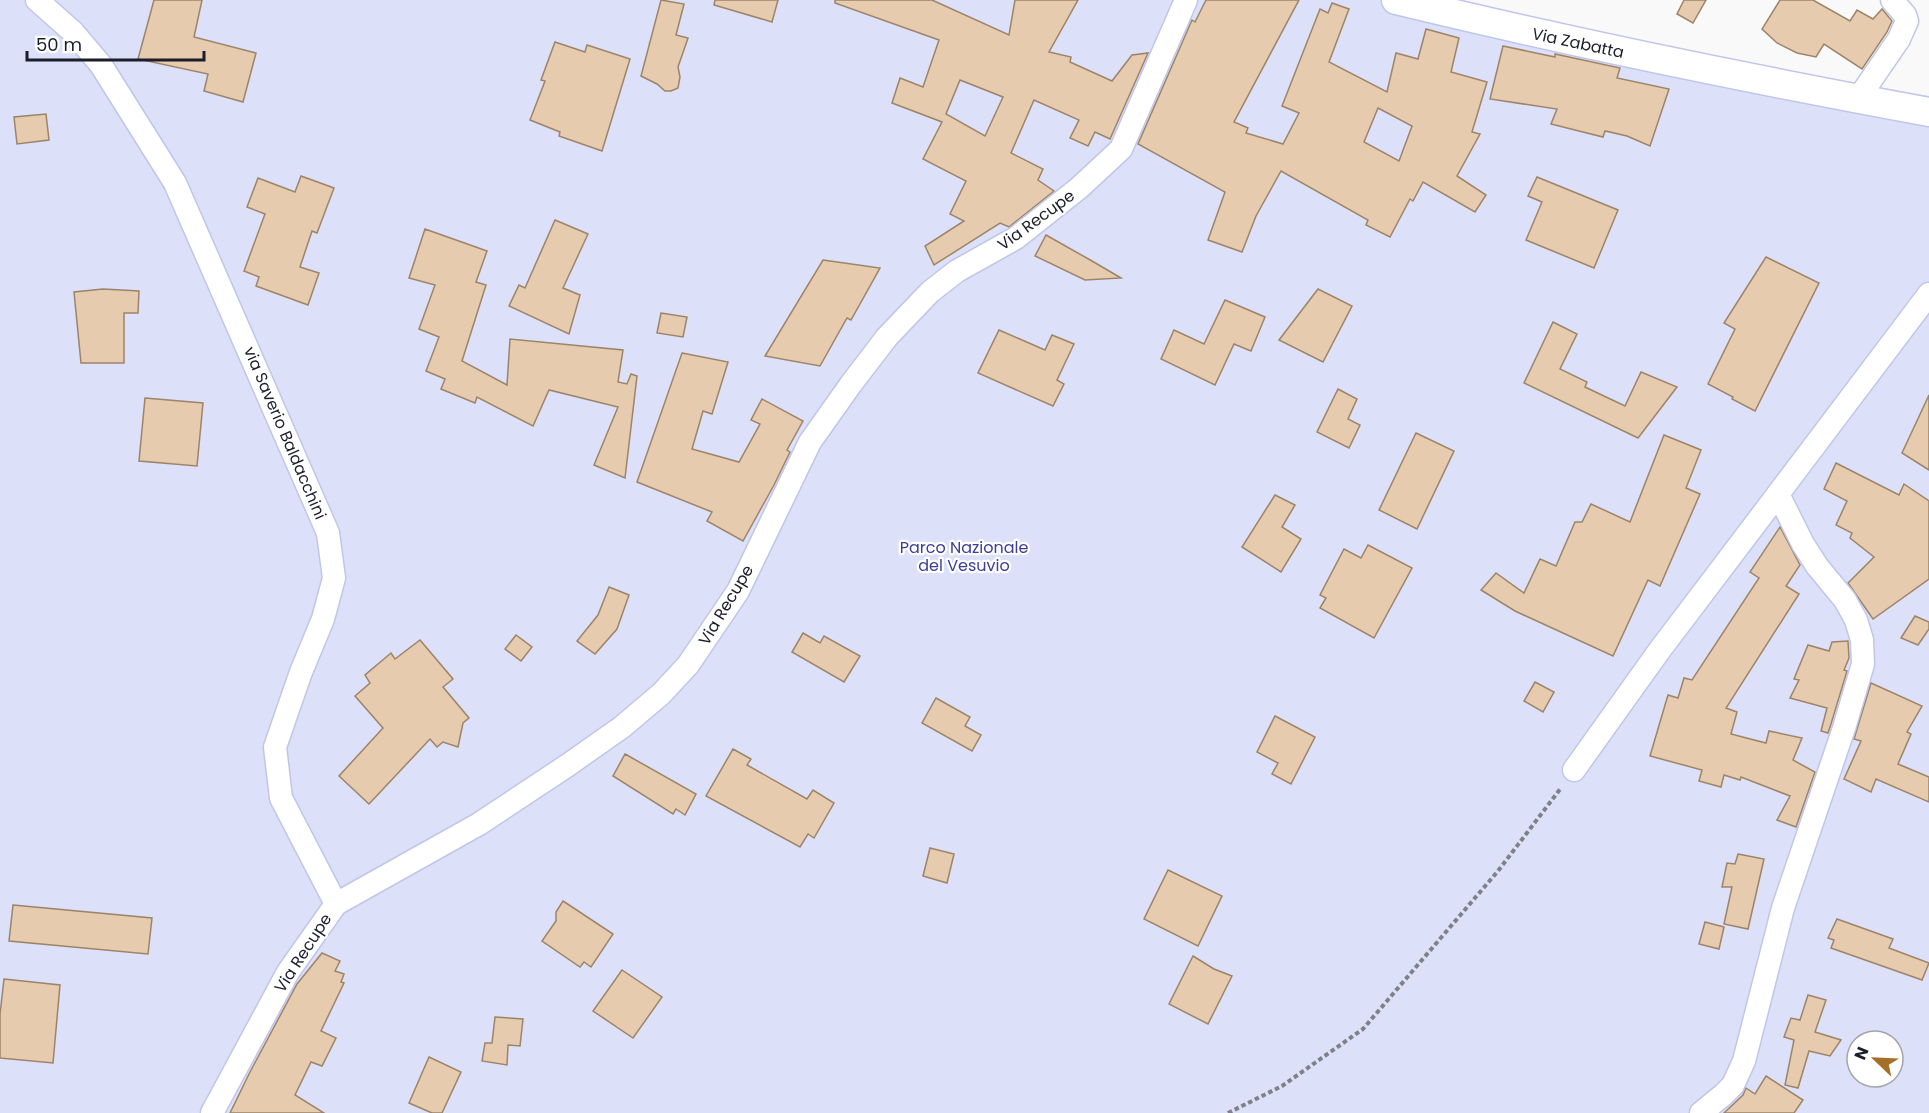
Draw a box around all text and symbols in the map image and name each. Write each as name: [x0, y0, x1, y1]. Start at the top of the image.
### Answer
street label: Via Zabatta: [1530, 22, 1626, 64]
scale bar: [27, 24, 204, 62]
text: 50 m: [36, 32, 82, 57]
street label: Via Recupe: [993, 184, 1079, 256]
street label: via Saverio Baldacchini: [238, 343, 332, 523]
park label: Parco Nazionale del Vesuvio: [900, 536, 1028, 577]
street label: Via Recupe: [693, 560, 759, 650]
street label: Via Recupe: [269, 909, 337, 997]
north arrow: [1845, 1029, 1905, 1089]
text: N: [1849, 1043, 1875, 1063]

